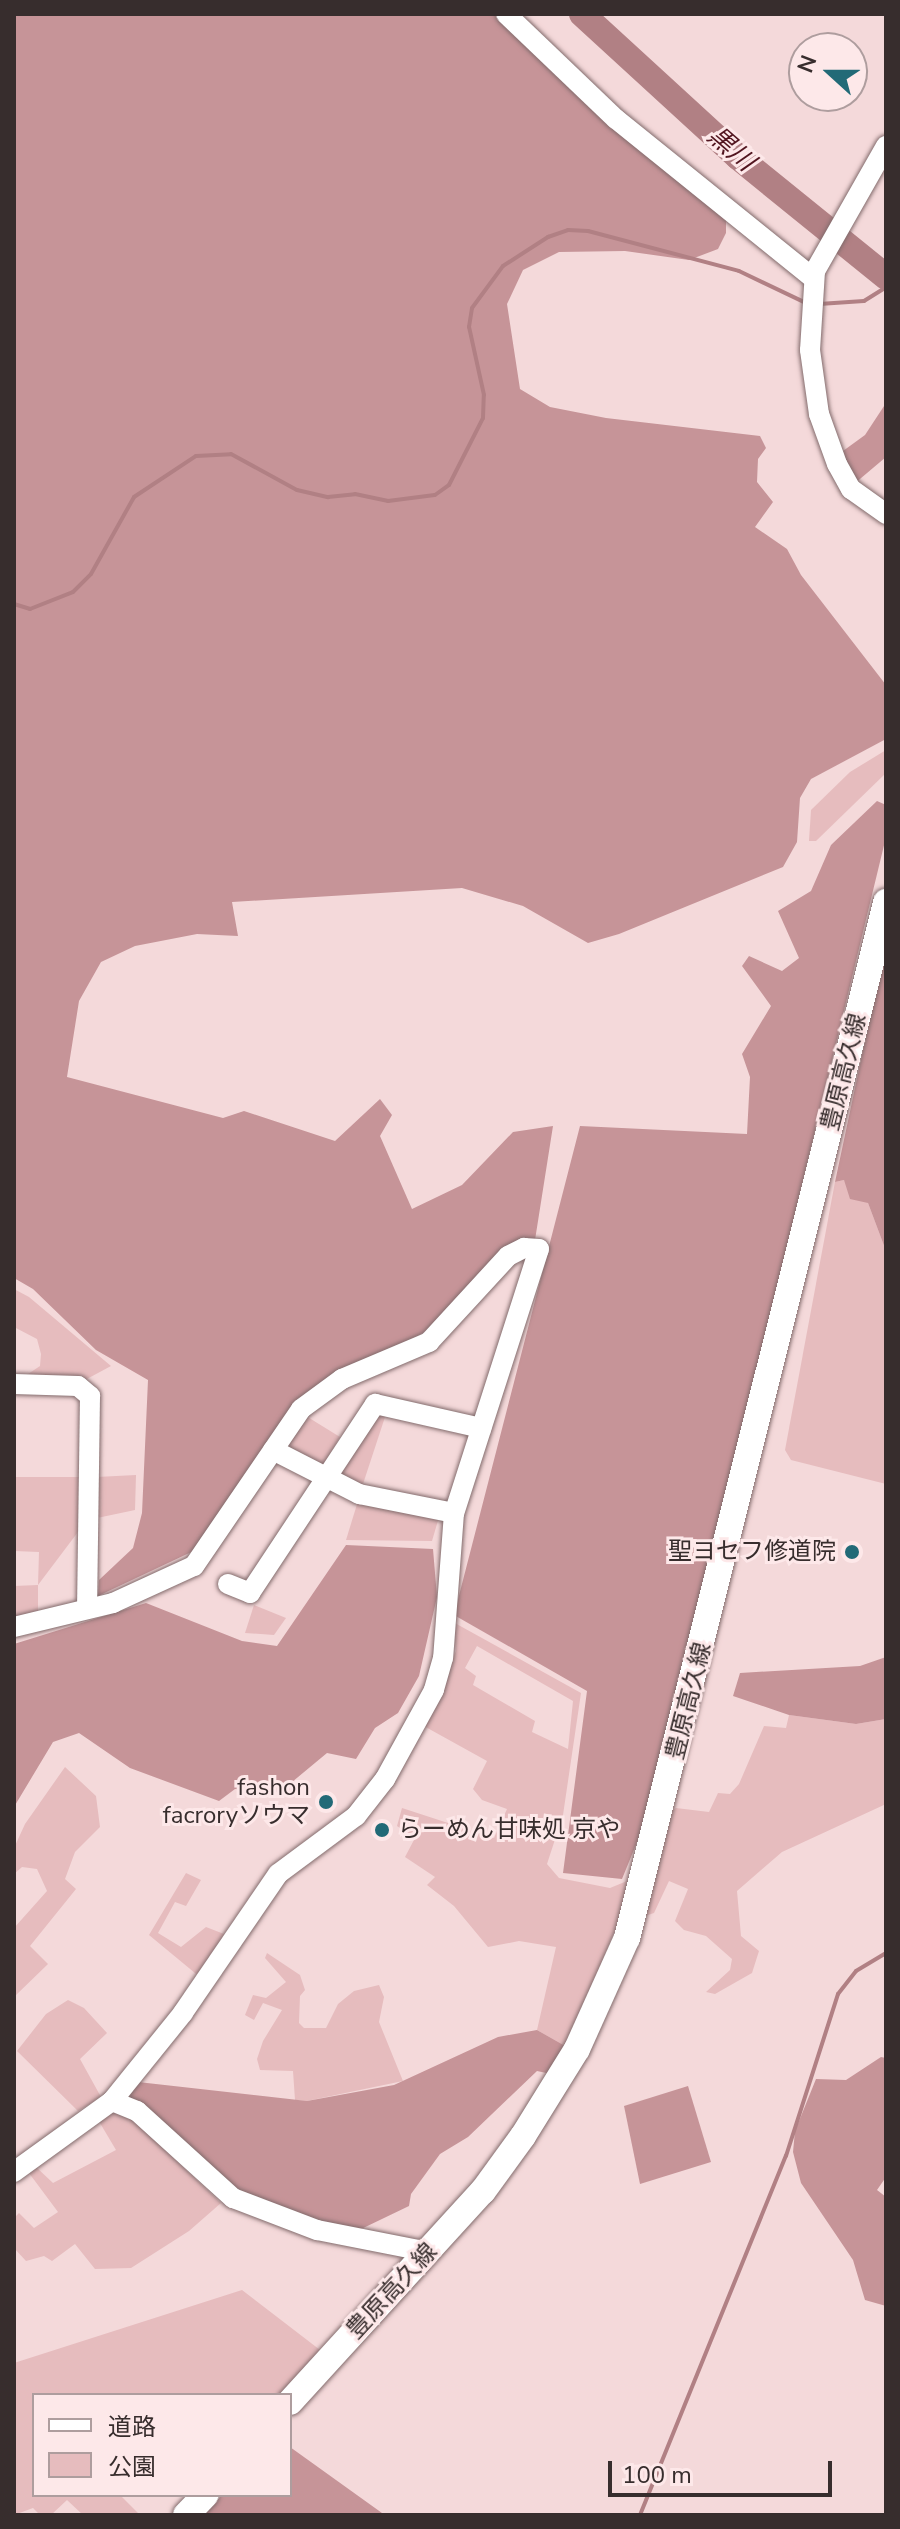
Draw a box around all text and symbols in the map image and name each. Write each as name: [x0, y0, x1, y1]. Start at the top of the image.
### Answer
north arrow: [788, 32, 868, 112]
text: N: [791, 51, 824, 77]
water label: 黒川: [701, 120, 761, 178]
street label: 豊原高久線: [816, 1010, 872, 1134]
place label: 聖ヨセフ修道院: [668, 1538, 836, 1566]
marker: 聖ヨセフ修道院: [843, 1543, 861, 1561]
street label: 豊原高久線: [661, 1639, 717, 1763]
place label: fashon facroryソウマ: [163, 1774, 310, 1830]
marker: fashon facroryソウマ: [317, 1793, 335, 1811]
place label: らーめん甘味処 京や: [398, 1816, 620, 1844]
marker: らーめん甘味処 京や: [373, 1821, 391, 1839]
street label: 豊原高久線: [341, 2237, 443, 2345]
legend: [32, 2393, 292, 2497]
text: 道路: [108, 2411, 156, 2443]
scale bar: [612, 2445, 836, 2495]
text: 公園: [108, 2451, 156, 2483]
text: 100 m: [622, 2459, 692, 2491]

